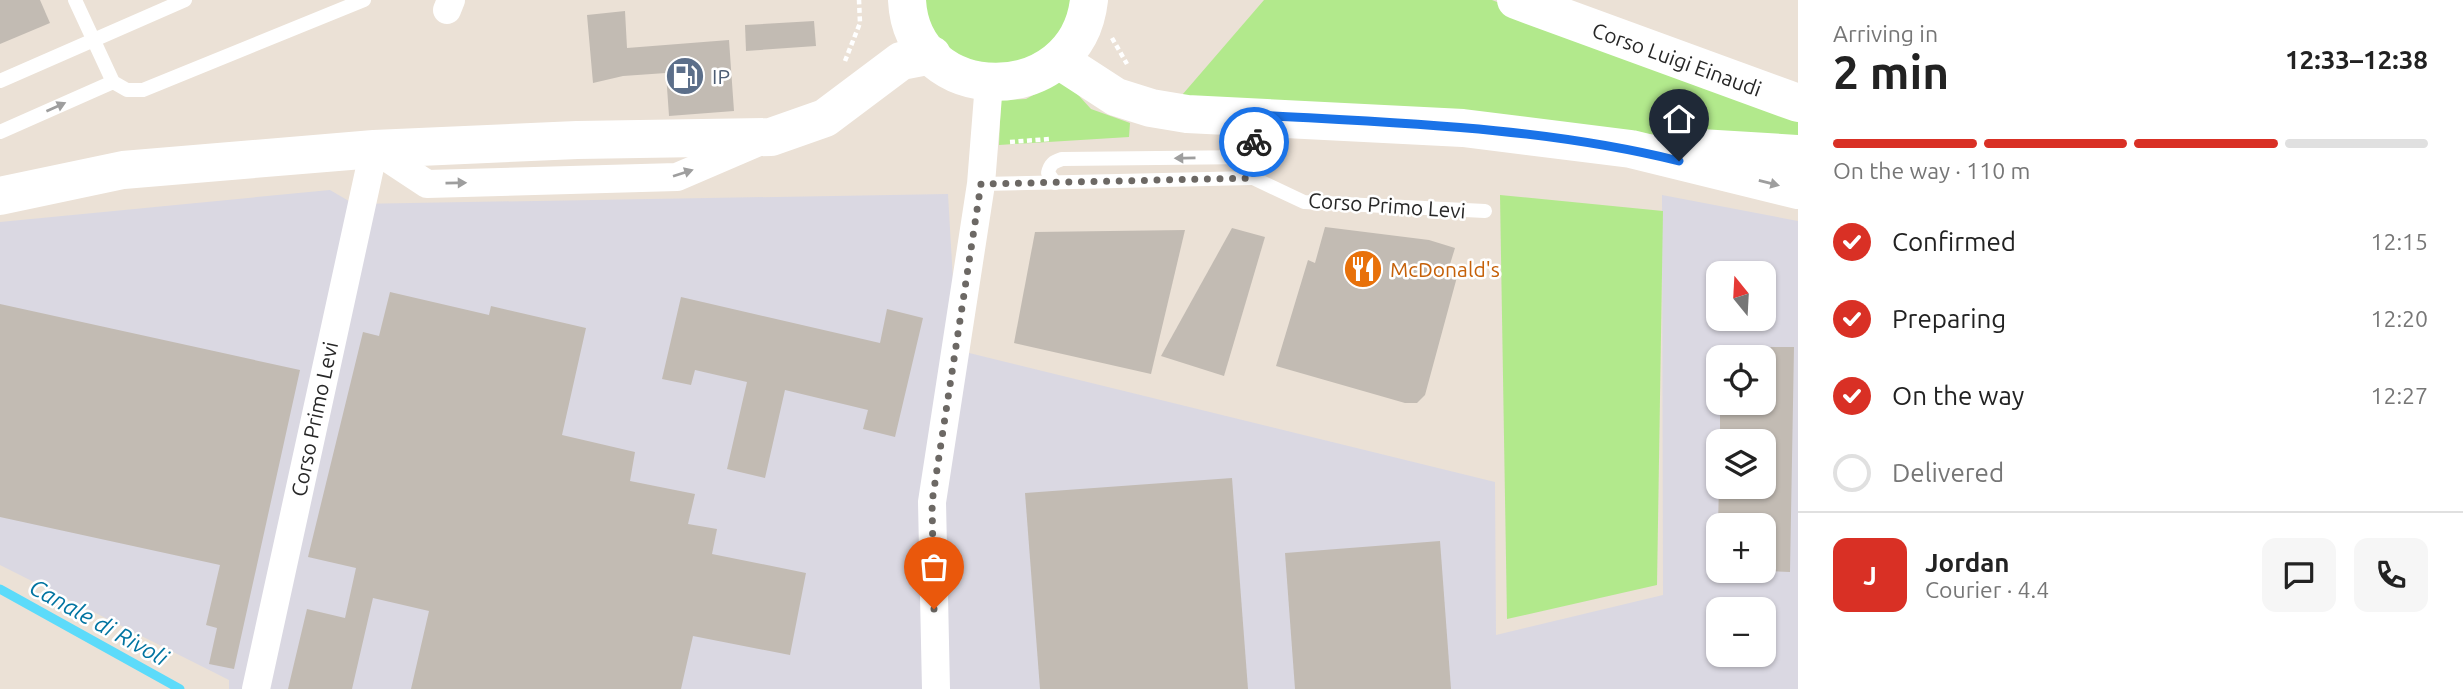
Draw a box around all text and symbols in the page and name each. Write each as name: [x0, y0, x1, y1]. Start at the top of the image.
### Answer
street label: Corso Luigi Einaudi: [1589, 17, 1765, 101]
text: Arriving in: [1833, 21, 1938, 46]
text: 12:33–12:38: [2285, 45, 2428, 74]
text: 2 min: [1833, 46, 1949, 98]
fuel station icon: IP: [664, 55, 706, 97]
place label: IP: [712, 64, 730, 88]
pin: [1649, 89, 1709, 161]
icon: home: [1660, 100, 1698, 138]
one-way arrow: [46, 101, 67, 112]
courier: [1219, 107, 1289, 177]
icon: bike: [1235, 123, 1273, 161]
one-way arrow: [1173, 152, 1195, 164]
text: On the way · 110 m: [1833, 158, 2030, 183]
one-way arrow: [672, 168, 693, 178]
one-way arrow: [445, 177, 467, 189]
one-way arrow: [1758, 178, 1780, 189]
street label: Corso Primo Levi: [1307, 188, 1467, 222]
icon: check: [1833, 223, 1871, 261]
text: Confirmed: [1892, 227, 2016, 256]
text: 12:15: [2370, 229, 2428, 254]
restaurant icon: McDonald's: [1342, 248, 1384, 290]
place label: McDonald's: [1390, 257, 1500, 281]
north arrow: [1706, 261, 1776, 331]
map controls: [1706, 261, 1776, 667]
icon: check: [1833, 300, 1871, 338]
text: Preparing: [1892, 304, 2006, 333]
text: 12:20: [2370, 306, 2428, 331]
street label: Corso Primo Levi: [286, 339, 342, 499]
button: locate: [1706, 345, 1776, 415]
icon: check: [1833, 377, 1871, 415]
text: On the way: [1892, 381, 2024, 410]
text: 12:27: [2370, 383, 2428, 408]
button: layers: [1706, 429, 1776, 499]
text: Delivered: [1892, 458, 2004, 487]
button: +: [1706, 513, 1776, 583]
pin: [904, 537, 964, 609]
button: chat: [2262, 538, 2336, 612]
button: phone: [2354, 538, 2428, 612]
icon: bag: [915, 548, 953, 586]
text: Jordan: [1925, 548, 2010, 577]
text: J: [1863, 561, 1877, 590]
water label: Canale di Rivoli: [26, 574, 173, 671]
text: Courier · 4.4: [1925, 577, 2049, 602]
button: −: [1706, 597, 1776, 667]

